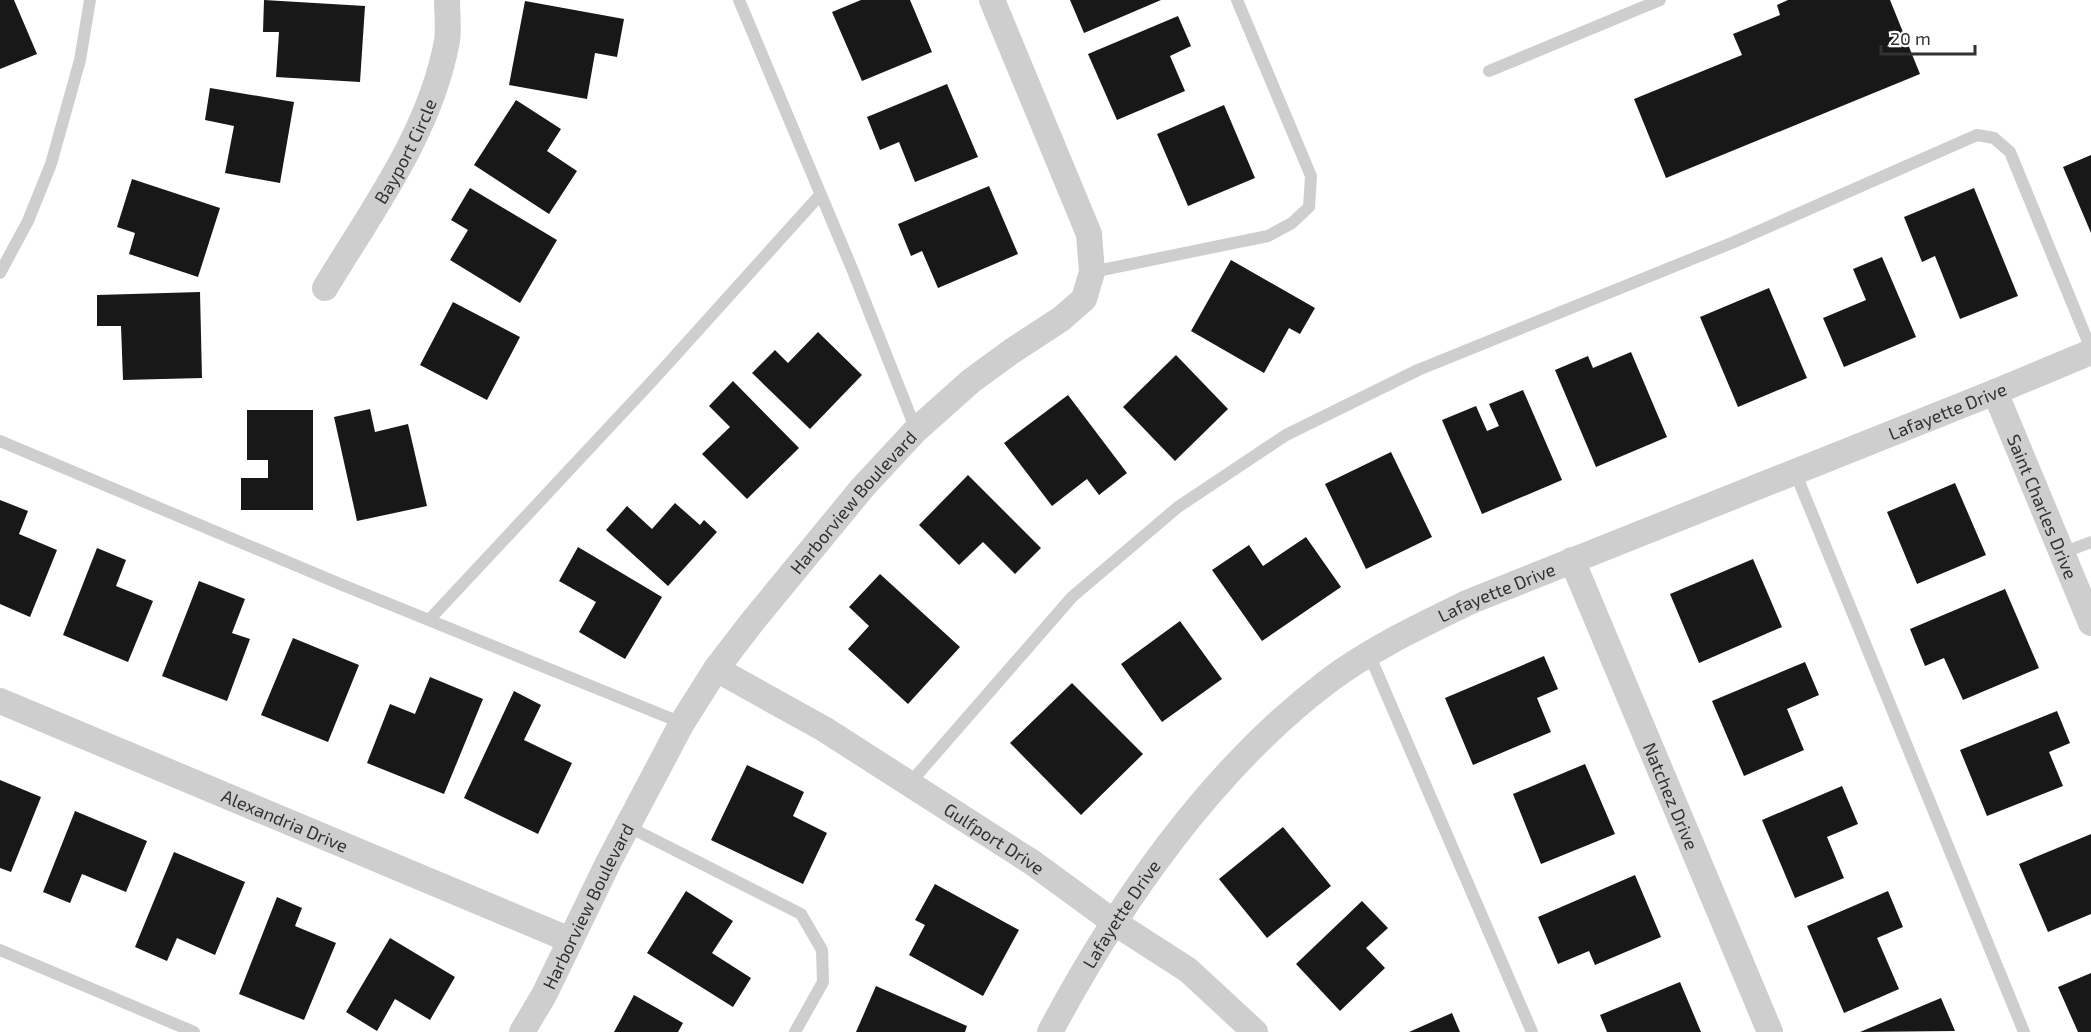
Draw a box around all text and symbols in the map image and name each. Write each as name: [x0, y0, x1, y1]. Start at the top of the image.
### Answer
scale bar: [1881, 18, 1976, 56]
text: 20 m: [1890, 27, 1931, 49]
street label: Bayport Circle: [369, 95, 441, 207]
street label: Lafayette Drive: [1885, 378, 2010, 444]
street label: Harborview Boulevard: [785, 426, 921, 578]
street label: Saint Charles Drive: [2003, 431, 2082, 582]
street label: Lafayette Drive: [1434, 558, 1558, 627]
street label: Natchez Drive: [1639, 739, 1703, 853]
street label: Alexandria Drive: [219, 784, 351, 857]
street label: Gulfport Drive: [940, 798, 1049, 879]
street label: Harborview Boulevard: [537, 819, 638, 993]
street label: Lafayette Drive: [1077, 855, 1165, 972]

